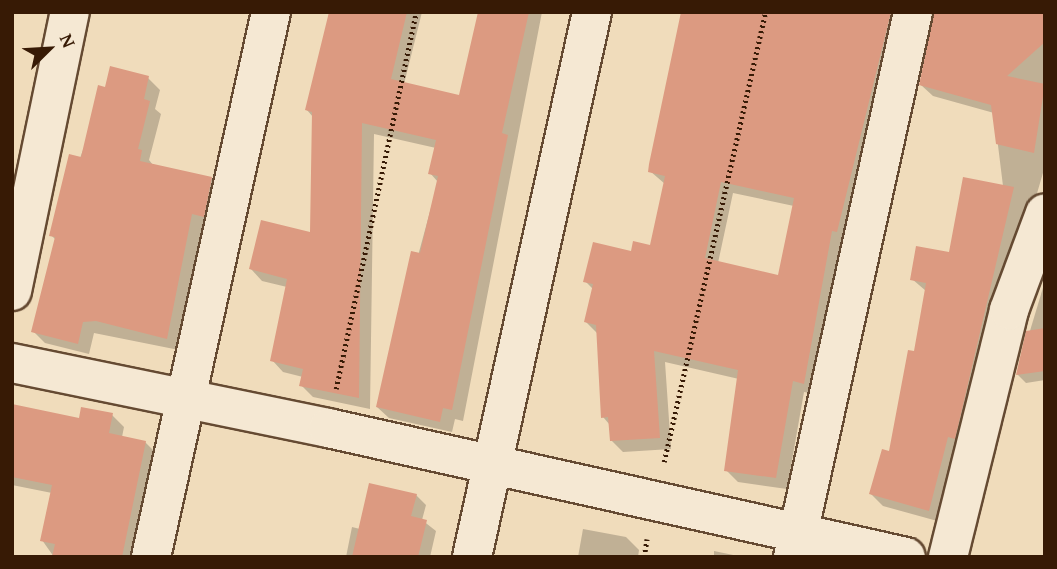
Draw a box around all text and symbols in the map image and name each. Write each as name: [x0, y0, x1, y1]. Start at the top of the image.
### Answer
north arrow: [14, 14, 84, 84]
text: N: [53, 29, 84, 52]

